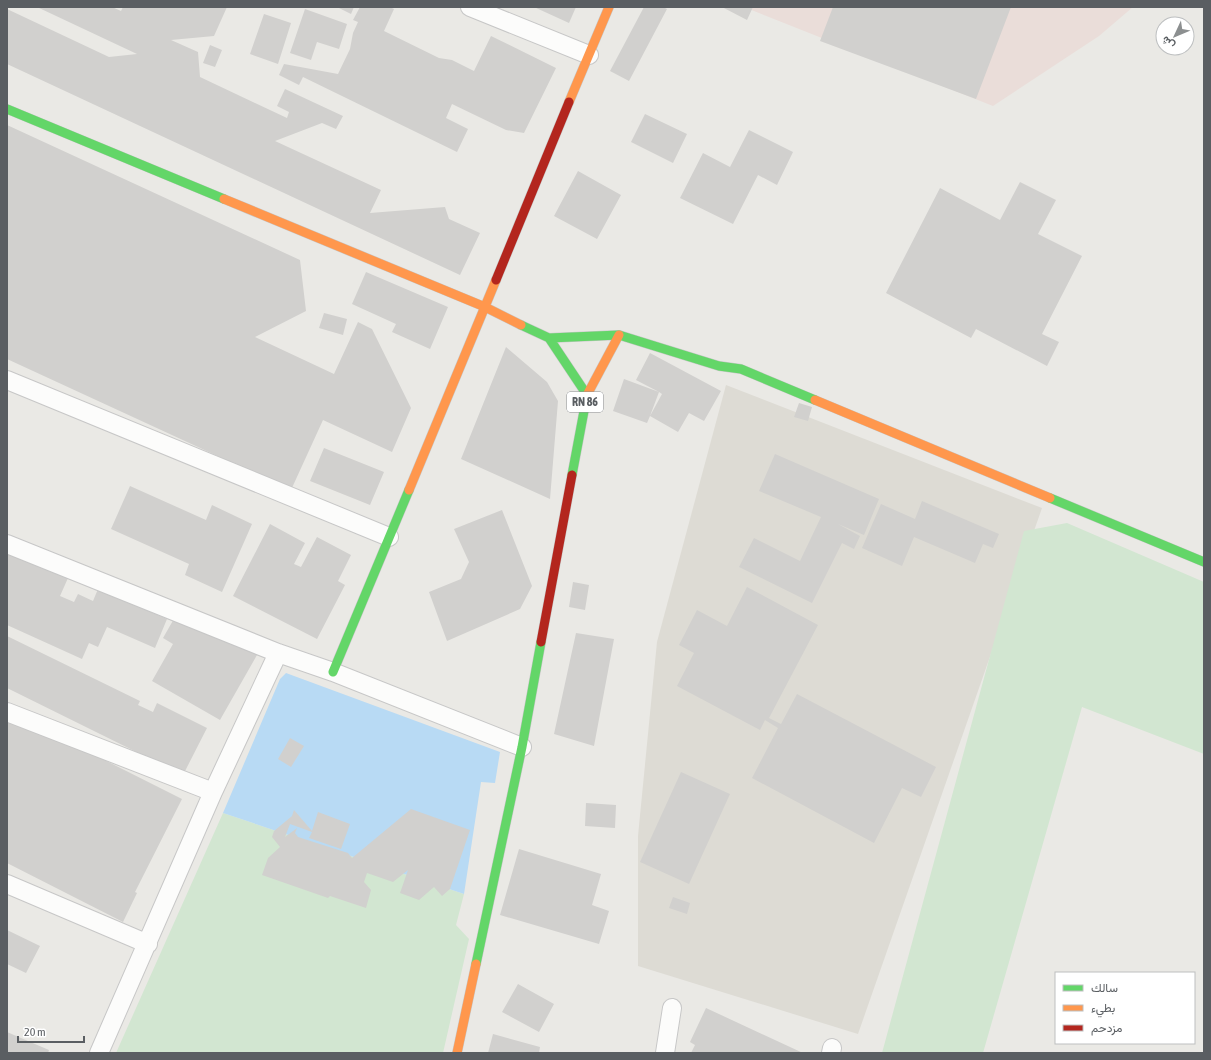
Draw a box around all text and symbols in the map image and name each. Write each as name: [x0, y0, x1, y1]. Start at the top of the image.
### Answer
north arrow: [1155, 16, 1195, 56]
text: ش: [1159, 33, 1177, 52]
road number: RN 86: [567, 392, 603, 412]
legend: [1055, 972, 1195, 1044]
text: سالك: [1091, 981, 1118, 995]
text: بطيء: [1091, 1001, 1115, 1018]
scale bar: [18, 1018, 84, 1044]
text: مزدحم: [1091, 1021, 1122, 1036]
text: 20 m: [24, 1025, 46, 1039]

